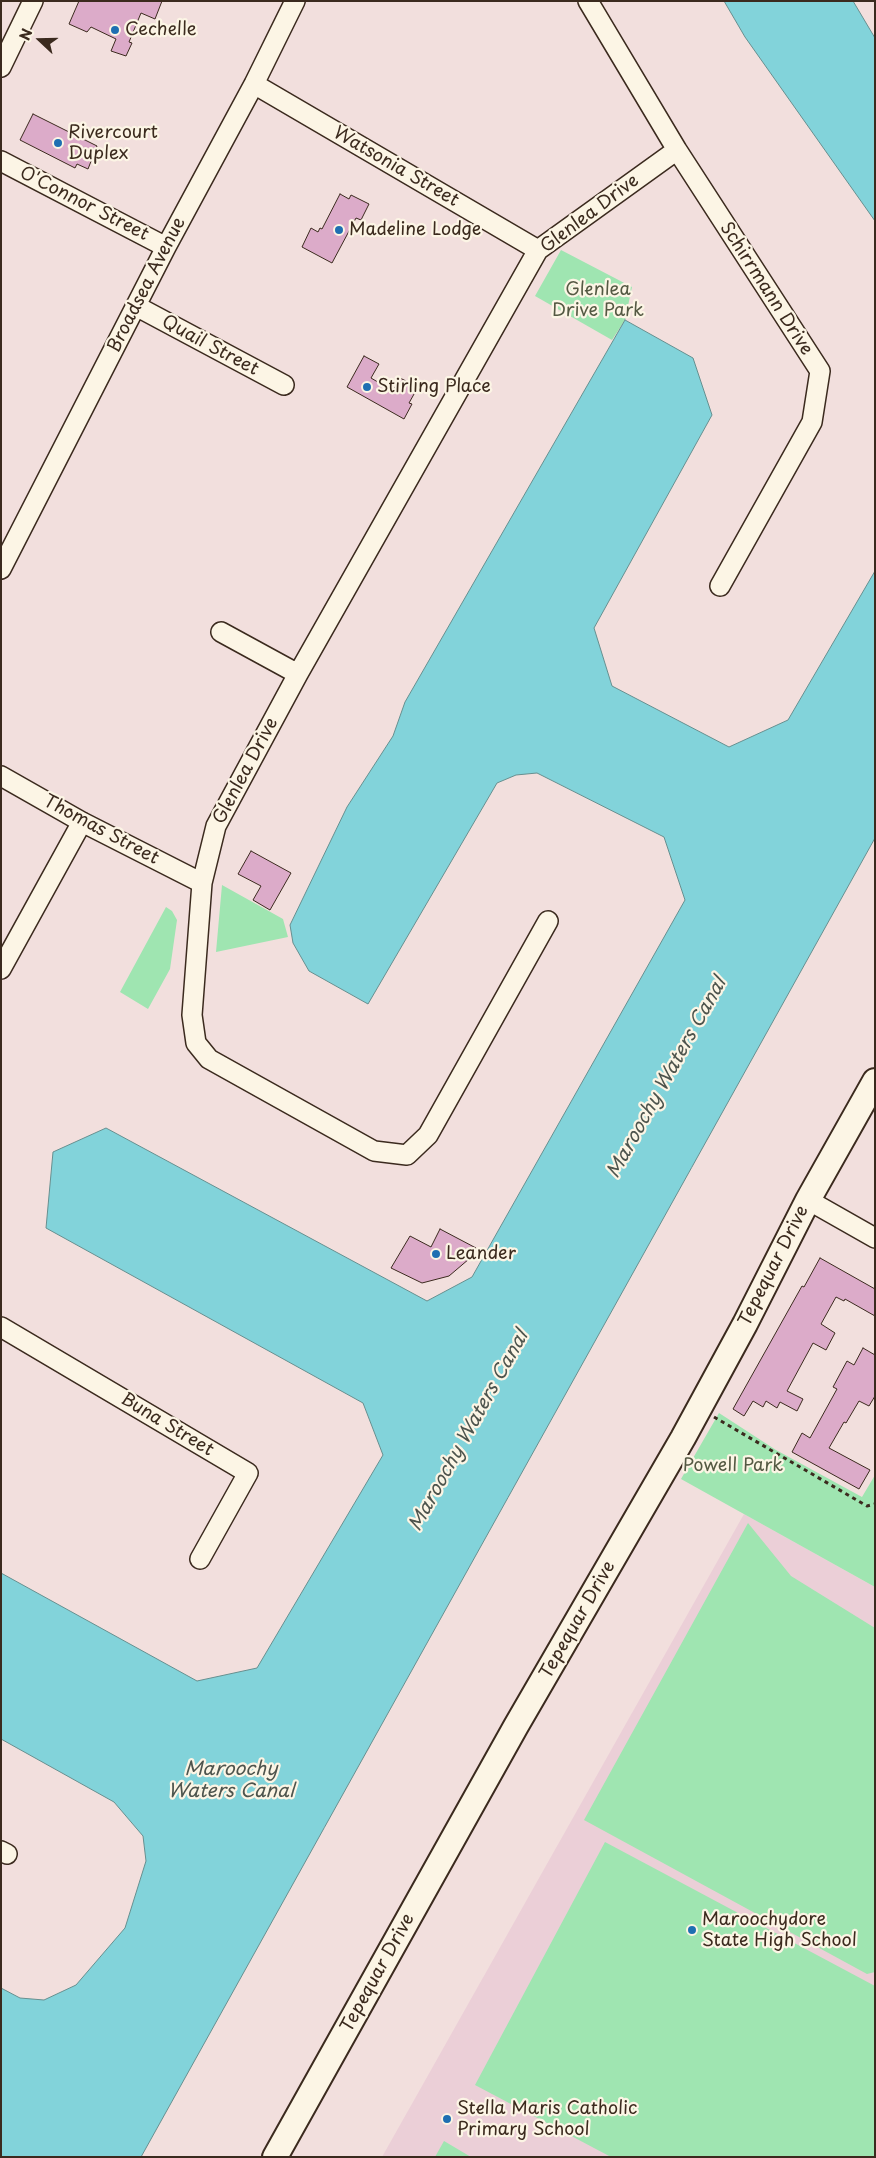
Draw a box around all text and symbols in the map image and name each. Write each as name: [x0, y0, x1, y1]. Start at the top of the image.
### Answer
north arrow: [15, 15, 65, 65]
place label: Cechelle: [125, 19, 196, 41]
marker: Cechelle: [109, 24, 121, 36]
text: N: [14, 26, 37, 43]
place label: Rivercourt Duplex: [68, 122, 158, 164]
street label: Watsonia Street: [329, 122, 463, 212]
marker: Rivercourt Duplex: [52, 137, 64, 149]
street label: O'Connor Street: [16, 162, 152, 246]
street label: Glenlea Drive: [537, 170, 643, 258]
street label: Broadsea Avenue: [104, 214, 190, 356]
street label: Schirrmann Drive: [715, 218, 817, 360]
place label: Madeline Lodge: [349, 219, 481, 241]
marker: Madeline Lodge: [333, 224, 345, 236]
park label: Glenlea Drive Park: [552, 279, 644, 322]
street label: Quail Street: [158, 311, 262, 381]
place label: Stirling Place: [377, 376, 491, 398]
marker: Stirling Place: [361, 381, 373, 393]
street label: Glenlea Drive: [209, 714, 283, 828]
street label: Thomas Street: [40, 791, 162, 869]
water label: Maroochy Waters Canal: [602, 974, 732, 1182]
street label: Tepequar Drive: [734, 1202, 814, 1330]
place label: Leander: [446, 1243, 516, 1265]
marker: Leander: [430, 1248, 442, 1260]
water label: Maroochy Waters Canal: [404, 1327, 534, 1535]
street label: Buna Street: [117, 1389, 217, 1461]
park label: Powell Park: [683, 1455, 783, 1477]
street label: Tepequar Drive: [536, 1557, 620, 1683]
water label: Maroochy Waters Canal: [168, 1759, 294, 1803]
place label: Maroochydore State High School: [702, 1909, 857, 1952]
street label: Tepequar Drive: [337, 1910, 419, 2036]
marker: Maroochydore State High School: [686, 1924, 698, 1936]
place label: Stella Maris Catholic Primary School: [457, 2098, 637, 2140]
marker: Stella Maris Catholic Primary School: [441, 2113, 453, 2125]

